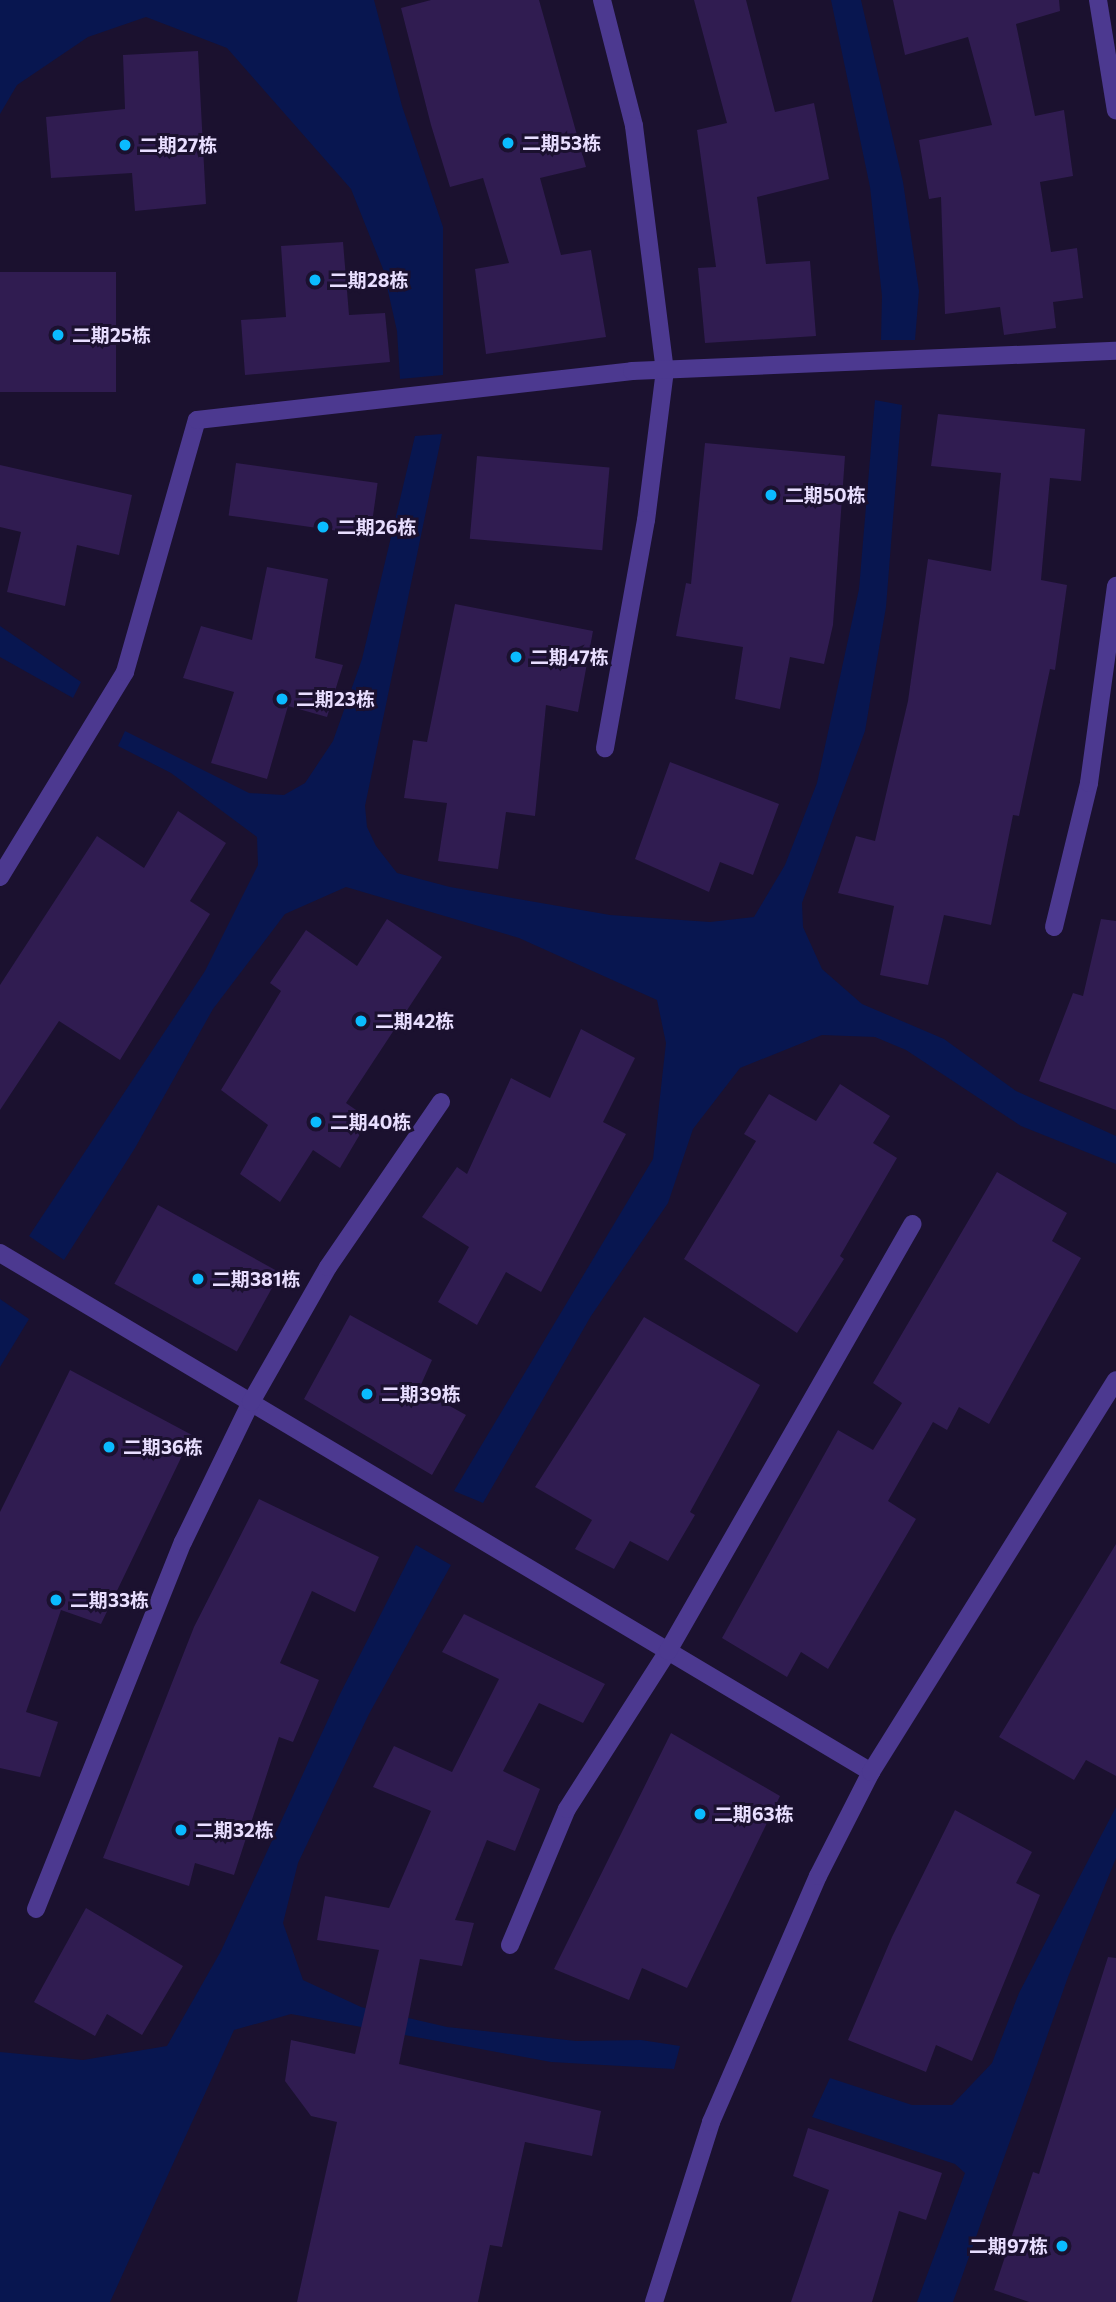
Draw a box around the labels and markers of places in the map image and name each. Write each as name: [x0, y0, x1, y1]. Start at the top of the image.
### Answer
place label: 二期53栋: [522, 132, 601, 154]
place label: 二期27栋: [139, 134, 217, 156]
marker: 二期53栋: [500, 135, 516, 151]
marker: 二期27栋: [117, 137, 133, 153]
place label: 二期28栋: [329, 269, 408, 291]
marker: 二期28栋: [307, 272, 323, 288]
place label: 二期25栋: [72, 324, 151, 346]
marker: 二期25栋: [50, 327, 66, 343]
place label: 二期50栋: [785, 484, 866, 506]
marker: 二期50栋: [763, 487, 779, 503]
place label: 二期26栋: [337, 516, 416, 538]
marker: 二期26栋: [315, 519, 331, 535]
place label: 二期47栋: [530, 646, 609, 668]
marker: 二期47栋: [508, 649, 524, 665]
place label: 二期23栋: [296, 688, 375, 710]
marker: 二期23栋: [274, 691, 290, 707]
place label: 二期42栋: [375, 1010, 454, 1032]
marker: 二期42栋: [353, 1013, 369, 1029]
place label: 二期40栋: [330, 1111, 411, 1133]
marker: 二期40栋: [308, 1114, 324, 1130]
place label: 二期381栋: [212, 1268, 300, 1290]
marker: 二期381栋: [190, 1271, 206, 1287]
place label: 二期39栋: [381, 1383, 461, 1405]
marker: 二期39栋: [359, 1386, 375, 1402]
place label: 二期36栋: [123, 1436, 203, 1458]
marker: 二期36栋: [101, 1439, 117, 1455]
place label: 二期33栋: [70, 1589, 149, 1611]
marker: 二期33栋: [48, 1592, 64, 1608]
place label: 二期63栋: [714, 1803, 794, 1825]
marker: 二期63栋: [692, 1806, 708, 1822]
place label: 二期32栋: [195, 1819, 274, 1841]
marker: 二期32栋: [173, 1822, 189, 1838]
place label: 二期97栋: [969, 2235, 1048, 2257]
marker: 二期97栋: [1054, 2238, 1070, 2254]

